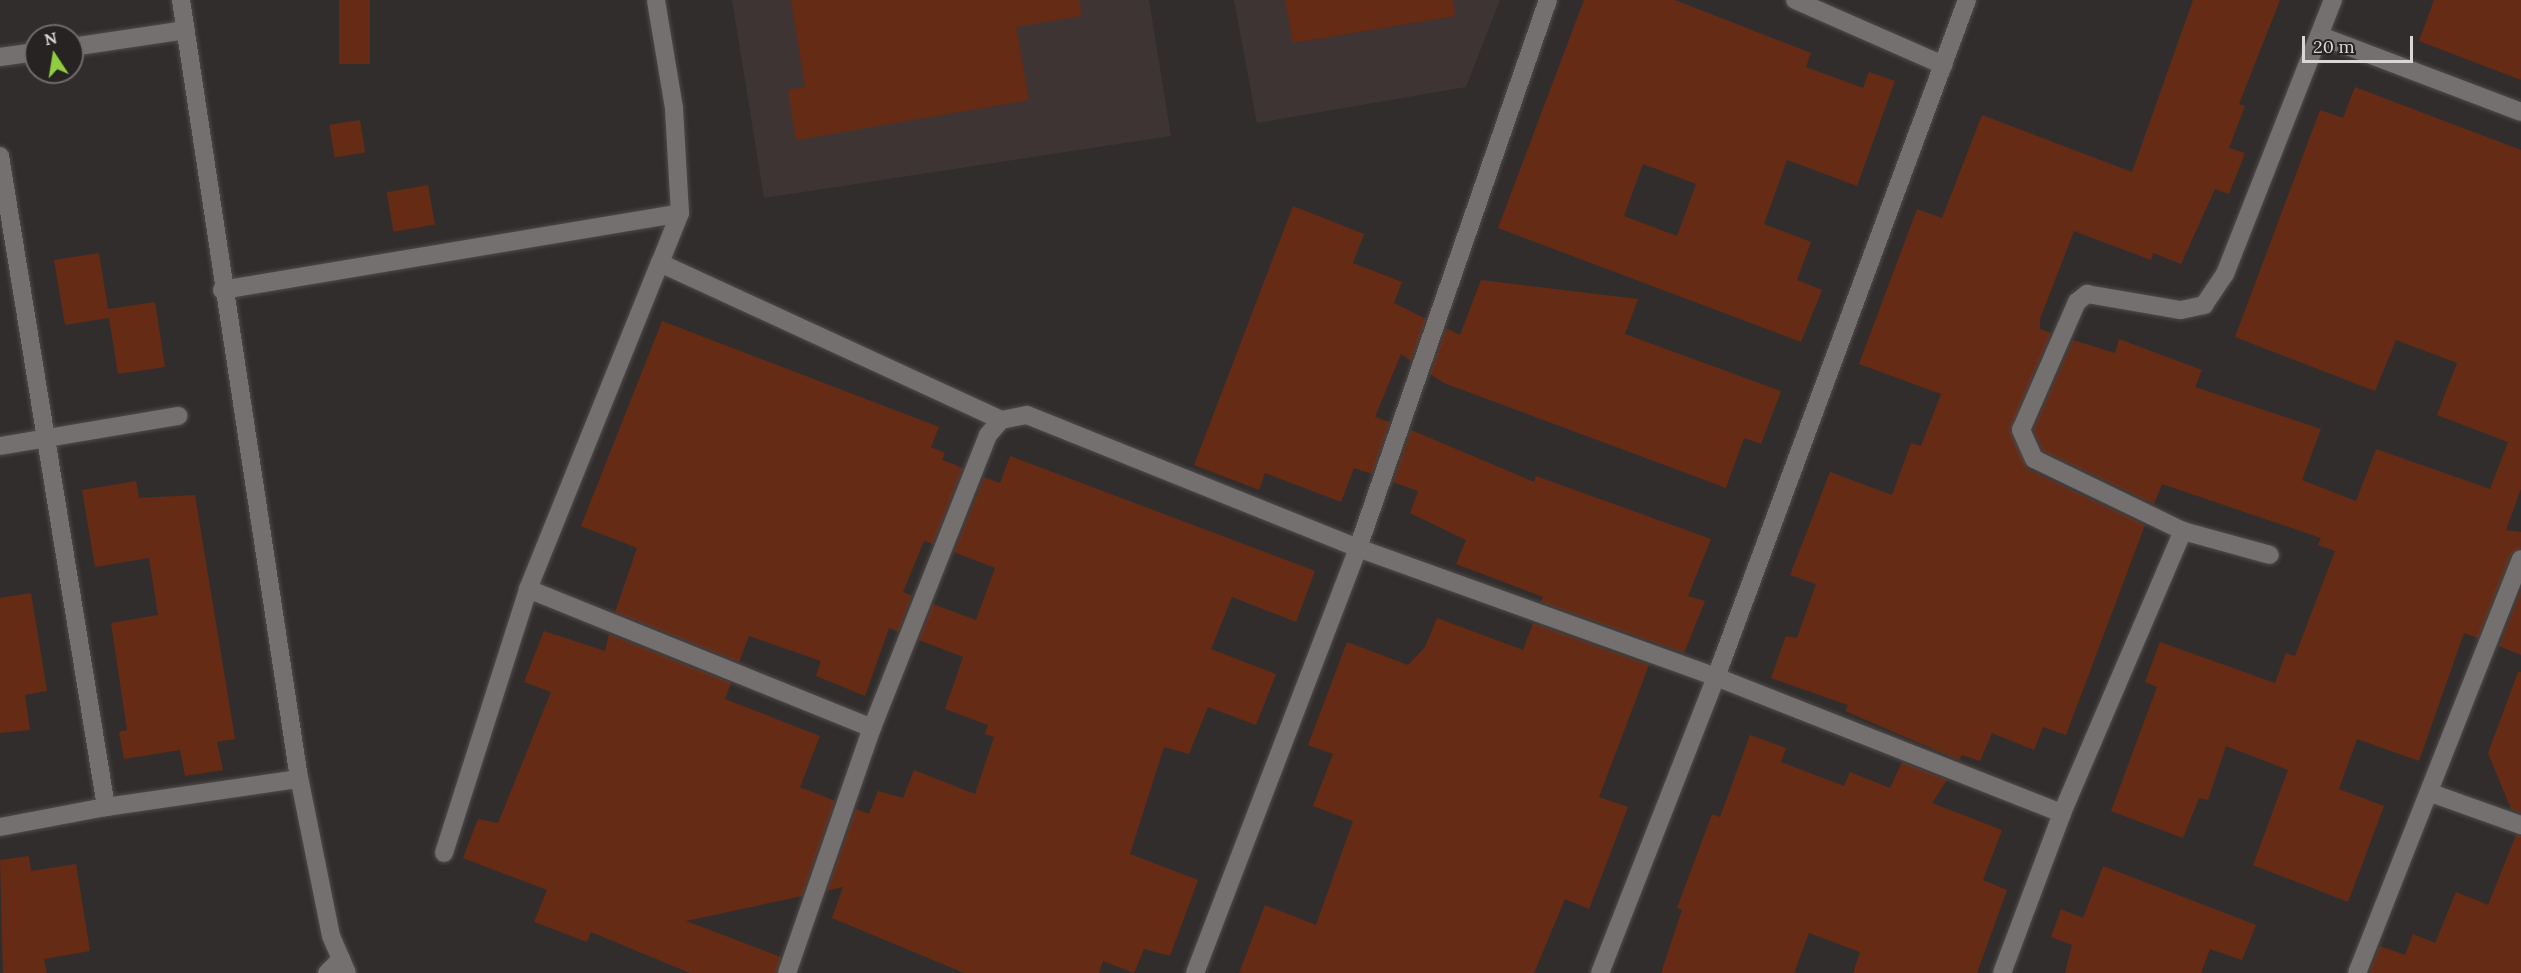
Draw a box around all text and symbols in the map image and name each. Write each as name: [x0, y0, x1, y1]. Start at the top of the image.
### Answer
north arrow: [24, 24, 84, 84]
scale bar: [2305, 24, 2416, 62]
text: N: [43, 27, 59, 49]
text: 20 m: [2313, 35, 2355, 58]

